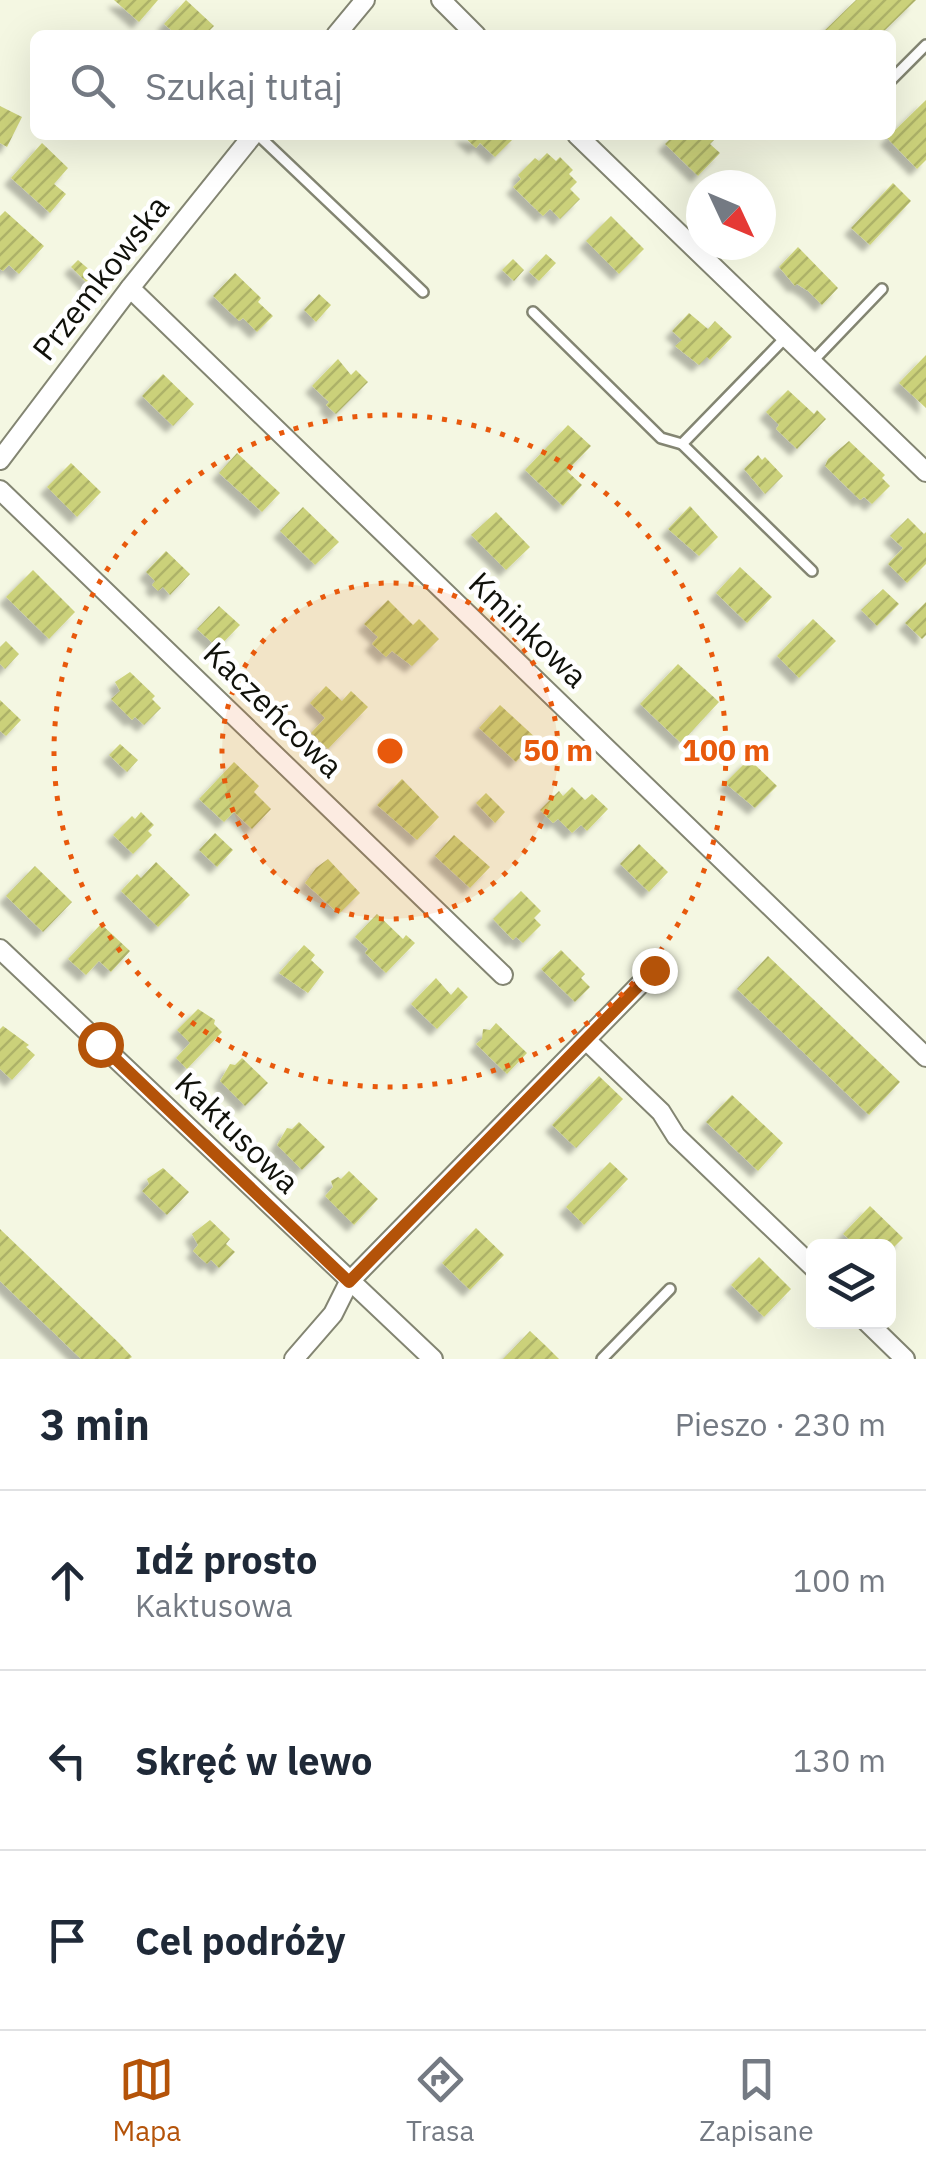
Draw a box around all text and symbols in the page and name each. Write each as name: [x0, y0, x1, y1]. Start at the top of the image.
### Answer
search box: [30, 30, 896, 140]
icon: search: [65, 58, 120, 113]
text: Szukaj tutaj: [145, 61, 343, 110]
north arrow: [686, 170, 776, 260]
street label: Przemkowska: [22, 186, 178, 369]
street label: Kminkowa: [460, 562, 597, 696]
street label: Kaczeńcowa: [195, 632, 352, 786]
text: 50 m: [523, 730, 593, 769]
text: 100 m: [682, 730, 770, 769]
centre of rings: [372, 733, 408, 769]
route end: [632, 948, 678, 994]
route start: [78, 1022, 124, 1068]
street label: Kaktusowa: [166, 1062, 309, 1202]
map controls: [806, 1239, 896, 1329]
button: layers: [806, 1239, 896, 1329]
text: 3 min: [40, 1397, 150, 1452]
text: Pieszo · 230 m: [675, 1403, 886, 1445]
text: Idź prosto: [135, 1535, 317, 1584]
icon: ahead: [40, 1553, 95, 1608]
text: 100 m: [793, 1559, 886, 1601]
text: Kaktusowa: [135, 1584, 293, 1626]
icon: left: [40, 1733, 95, 1788]
text: Skręć w lewo: [135, 1736, 372, 1785]
text: 130 m: [793, 1739, 886, 1781]
icon: arrive: [40, 1913, 95, 1968]
text: Cel podróży: [135, 1916, 345, 1965]
tab: Mapa: [112, 2052, 181, 2149]
tab: Trasa: [406, 2052, 475, 2149]
tab: Zapisane: [699, 2052, 814, 2149]

